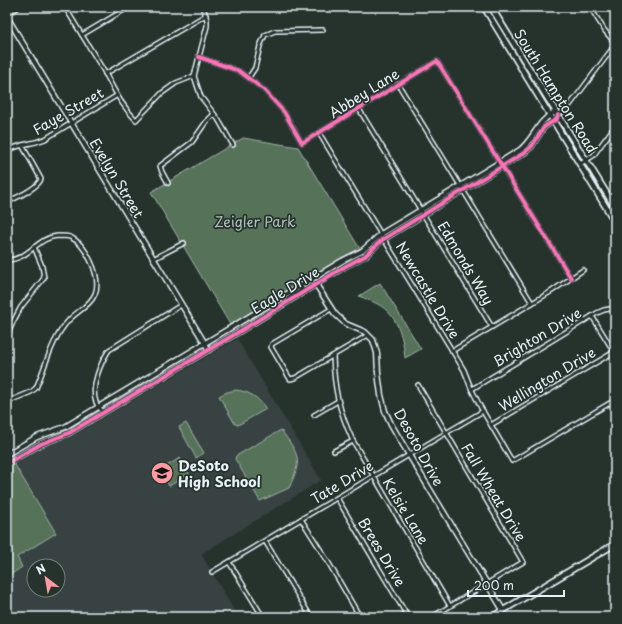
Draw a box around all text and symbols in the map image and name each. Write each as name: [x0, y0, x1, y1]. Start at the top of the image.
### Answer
street label: South Hampton Road: [509, 25, 603, 157]
street label: Abbey Lane: [325, 63, 403, 123]
street label: Faye Street: [29, 82, 108, 140]
street label: Evelyn Street: [85, 134, 149, 222]
park label: Zeigler Park: [214, 211, 296, 232]
street label: Edmonds Way: [433, 217, 499, 309]
street label: Newcastle Drive: [391, 237, 465, 343]
street label: Eagle Drive: [247, 261, 323, 319]
street label: Brighton Drive: [489, 302, 585, 372]
street label: Wellington Drive: [495, 342, 599, 416]
street label: Desoto Drive: [389, 404, 449, 490]
street label: Fall Wheat Drive: [456, 439, 532, 545]
place label: DeSoto High School: [178, 455, 261, 492]
street label: Tate Drive: [307, 455, 377, 509]
school or university icon: DeSoto High School: [149, 460, 175, 486]
street label: Kelsie Lane: [378, 474, 434, 549]
street label: Brees Drive: [353, 514, 411, 590]
north arrow: [26, 558, 66, 598]
text: N: [32, 559, 49, 579]
scale bar: [468, 572, 564, 598]
text: 200 m: [474, 576, 514, 594]

